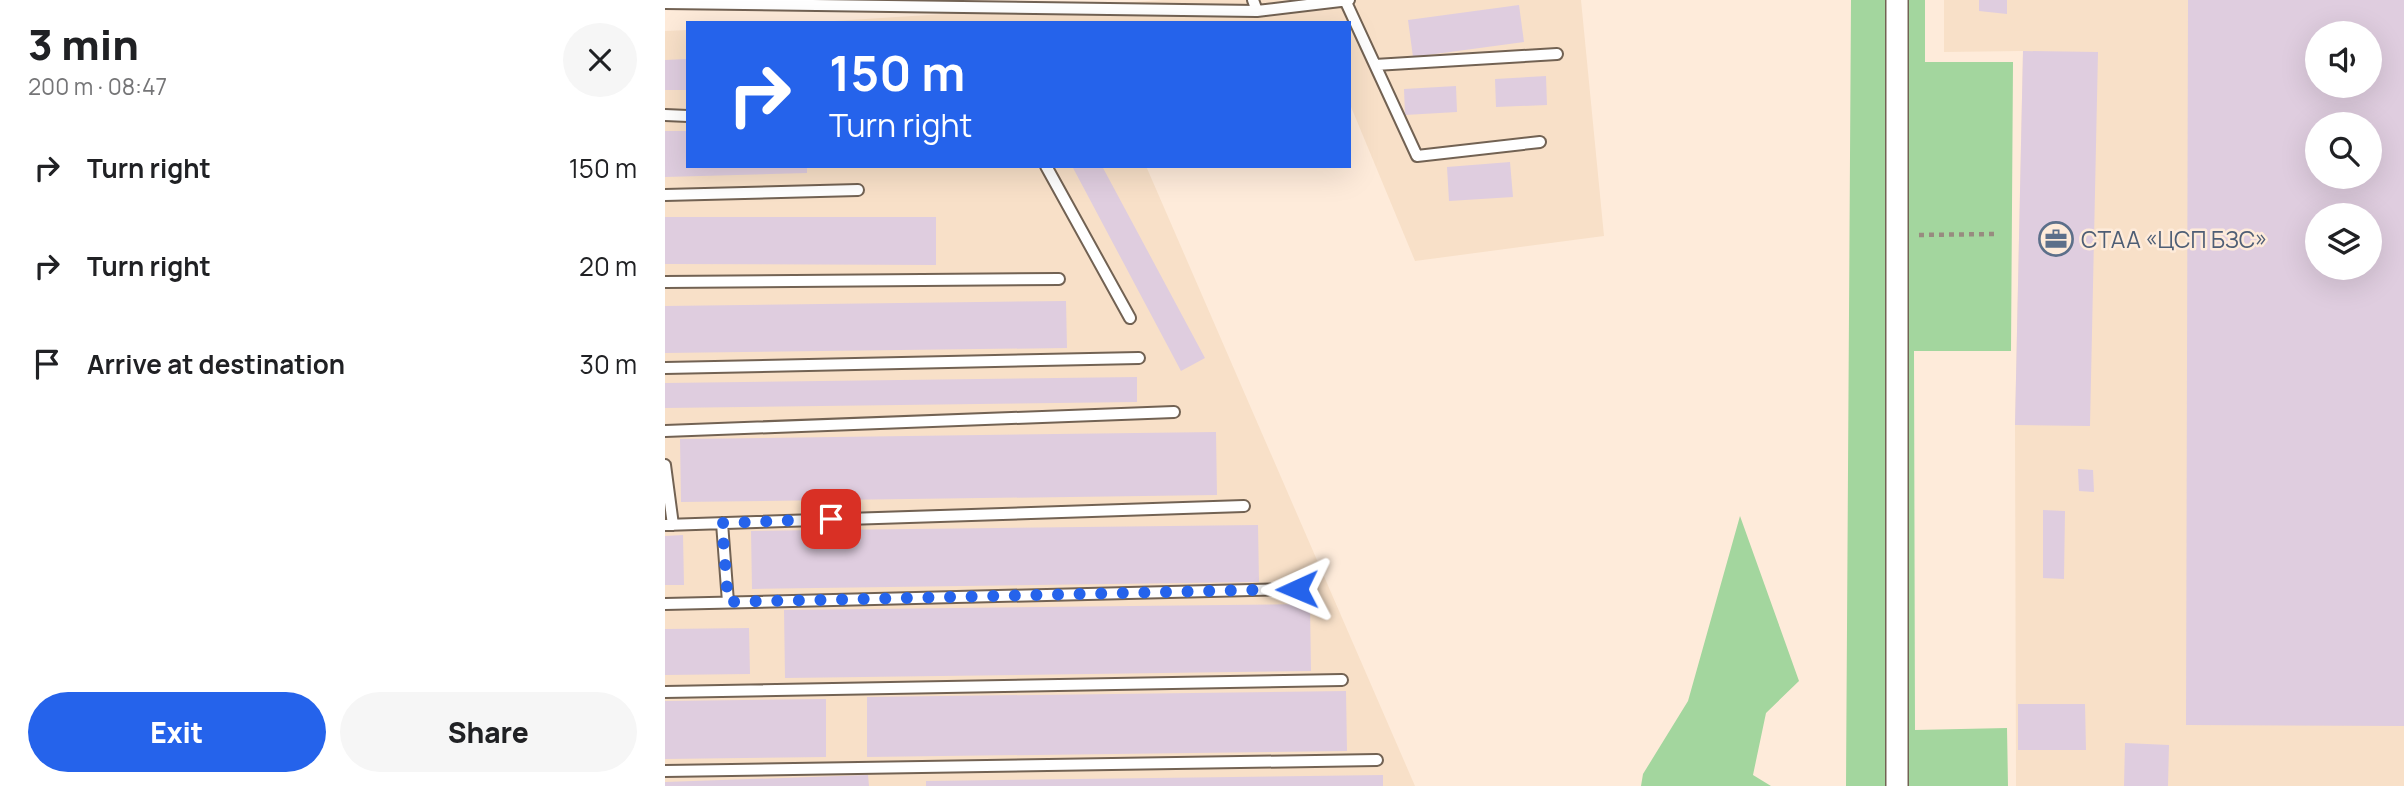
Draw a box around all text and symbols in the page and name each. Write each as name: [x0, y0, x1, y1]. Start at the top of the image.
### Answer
text: 3 min: [28, 15, 139, 73]
map controls: [2305, 21, 2382, 280]
button: sound: [2305, 21, 2382, 98]
button: close: [563, 23, 637, 97]
text: 150 m: [829, 39, 965, 106]
icon: right: [714, 49, 805, 140]
text: 200 m · 08:47: [28, 70, 167, 102]
text: Turn right: [829, 103, 972, 147]
button: search: [2305, 112, 2382, 189]
icon: right: [28, 149, 66, 187]
text: Turn right: [87, 150, 211, 186]
text: 150 m: [569, 150, 637, 186]
button: layers: [2305, 203, 2382, 280]
office icon: СТАА «ЦСП БЗС»: [2037, 220, 2075, 258]
place label: СТАА «ЦСП БЗС»: [2081, 223, 2267, 255]
icon: right: [28, 247, 66, 285]
text: Turn right: [87, 248, 211, 284]
text: 20 m: [579, 248, 637, 284]
icon: arrive: [28, 345, 66, 383]
text: Arrive at destination: [87, 346, 345, 382]
text: 30 m: [580, 346, 637, 382]
pin: [801, 489, 861, 549]
icon: arrive: [812, 500, 850, 538]
position arrow: [1260, 552, 1334, 626]
button: Exit: [28, 692, 326, 772]
button: Share: [340, 692, 637, 772]

